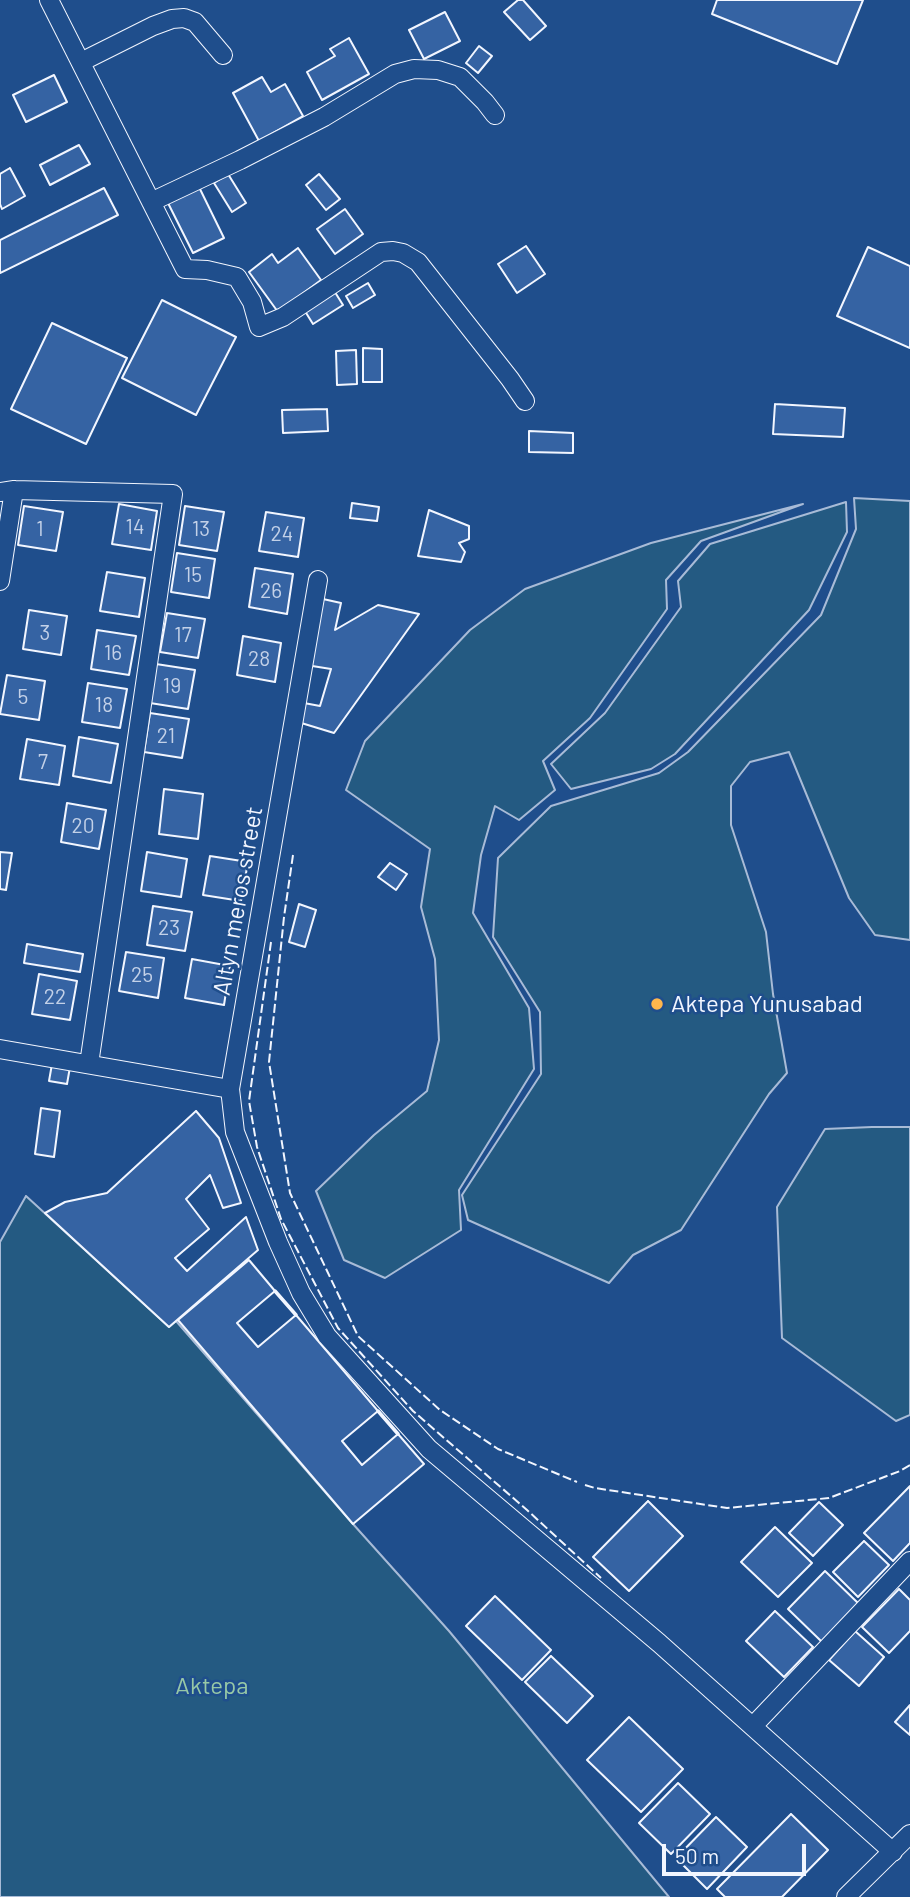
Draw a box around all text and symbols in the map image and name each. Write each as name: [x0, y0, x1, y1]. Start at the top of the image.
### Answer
house number: 14: [126, 514, 144, 540]
house number: 1: [36, 516, 44, 542]
house number: 13: [192, 516, 210, 542]
house number: 24: [271, 521, 293, 547]
house number: 15: [184, 562, 202, 588]
house number: 26: [260, 578, 282, 604]
house number: 3: [40, 620, 50, 646]
house number: 17: [174, 622, 192, 648]
house number: 16: [104, 640, 122, 666]
house number: 28: [248, 646, 270, 672]
house number: 19: [163, 673, 181, 699]
house number: 5: [18, 684, 28, 710]
house number: 18: [95, 692, 113, 718]
house number: 21: [157, 723, 175, 749]
house number: 7: [38, 749, 48, 775]
street label: Altyn meros street: [207, 804, 269, 998]
house number: 20: [71, 813, 95, 839]
house number: 23: [158, 915, 180, 941]
house number: 25: [131, 962, 153, 988]
house number: 22: [44, 984, 66, 1010]
place label: Aktepa Yunusabad: [671, 990, 863, 1018]
marker: Aktepa Yunusabad: [649, 996, 665, 1012]
park label: Aktepa: [175, 1672, 249, 1700]
scale bar: [665, 1830, 808, 1874]
text: 50 m: [675, 1843, 719, 1868]

